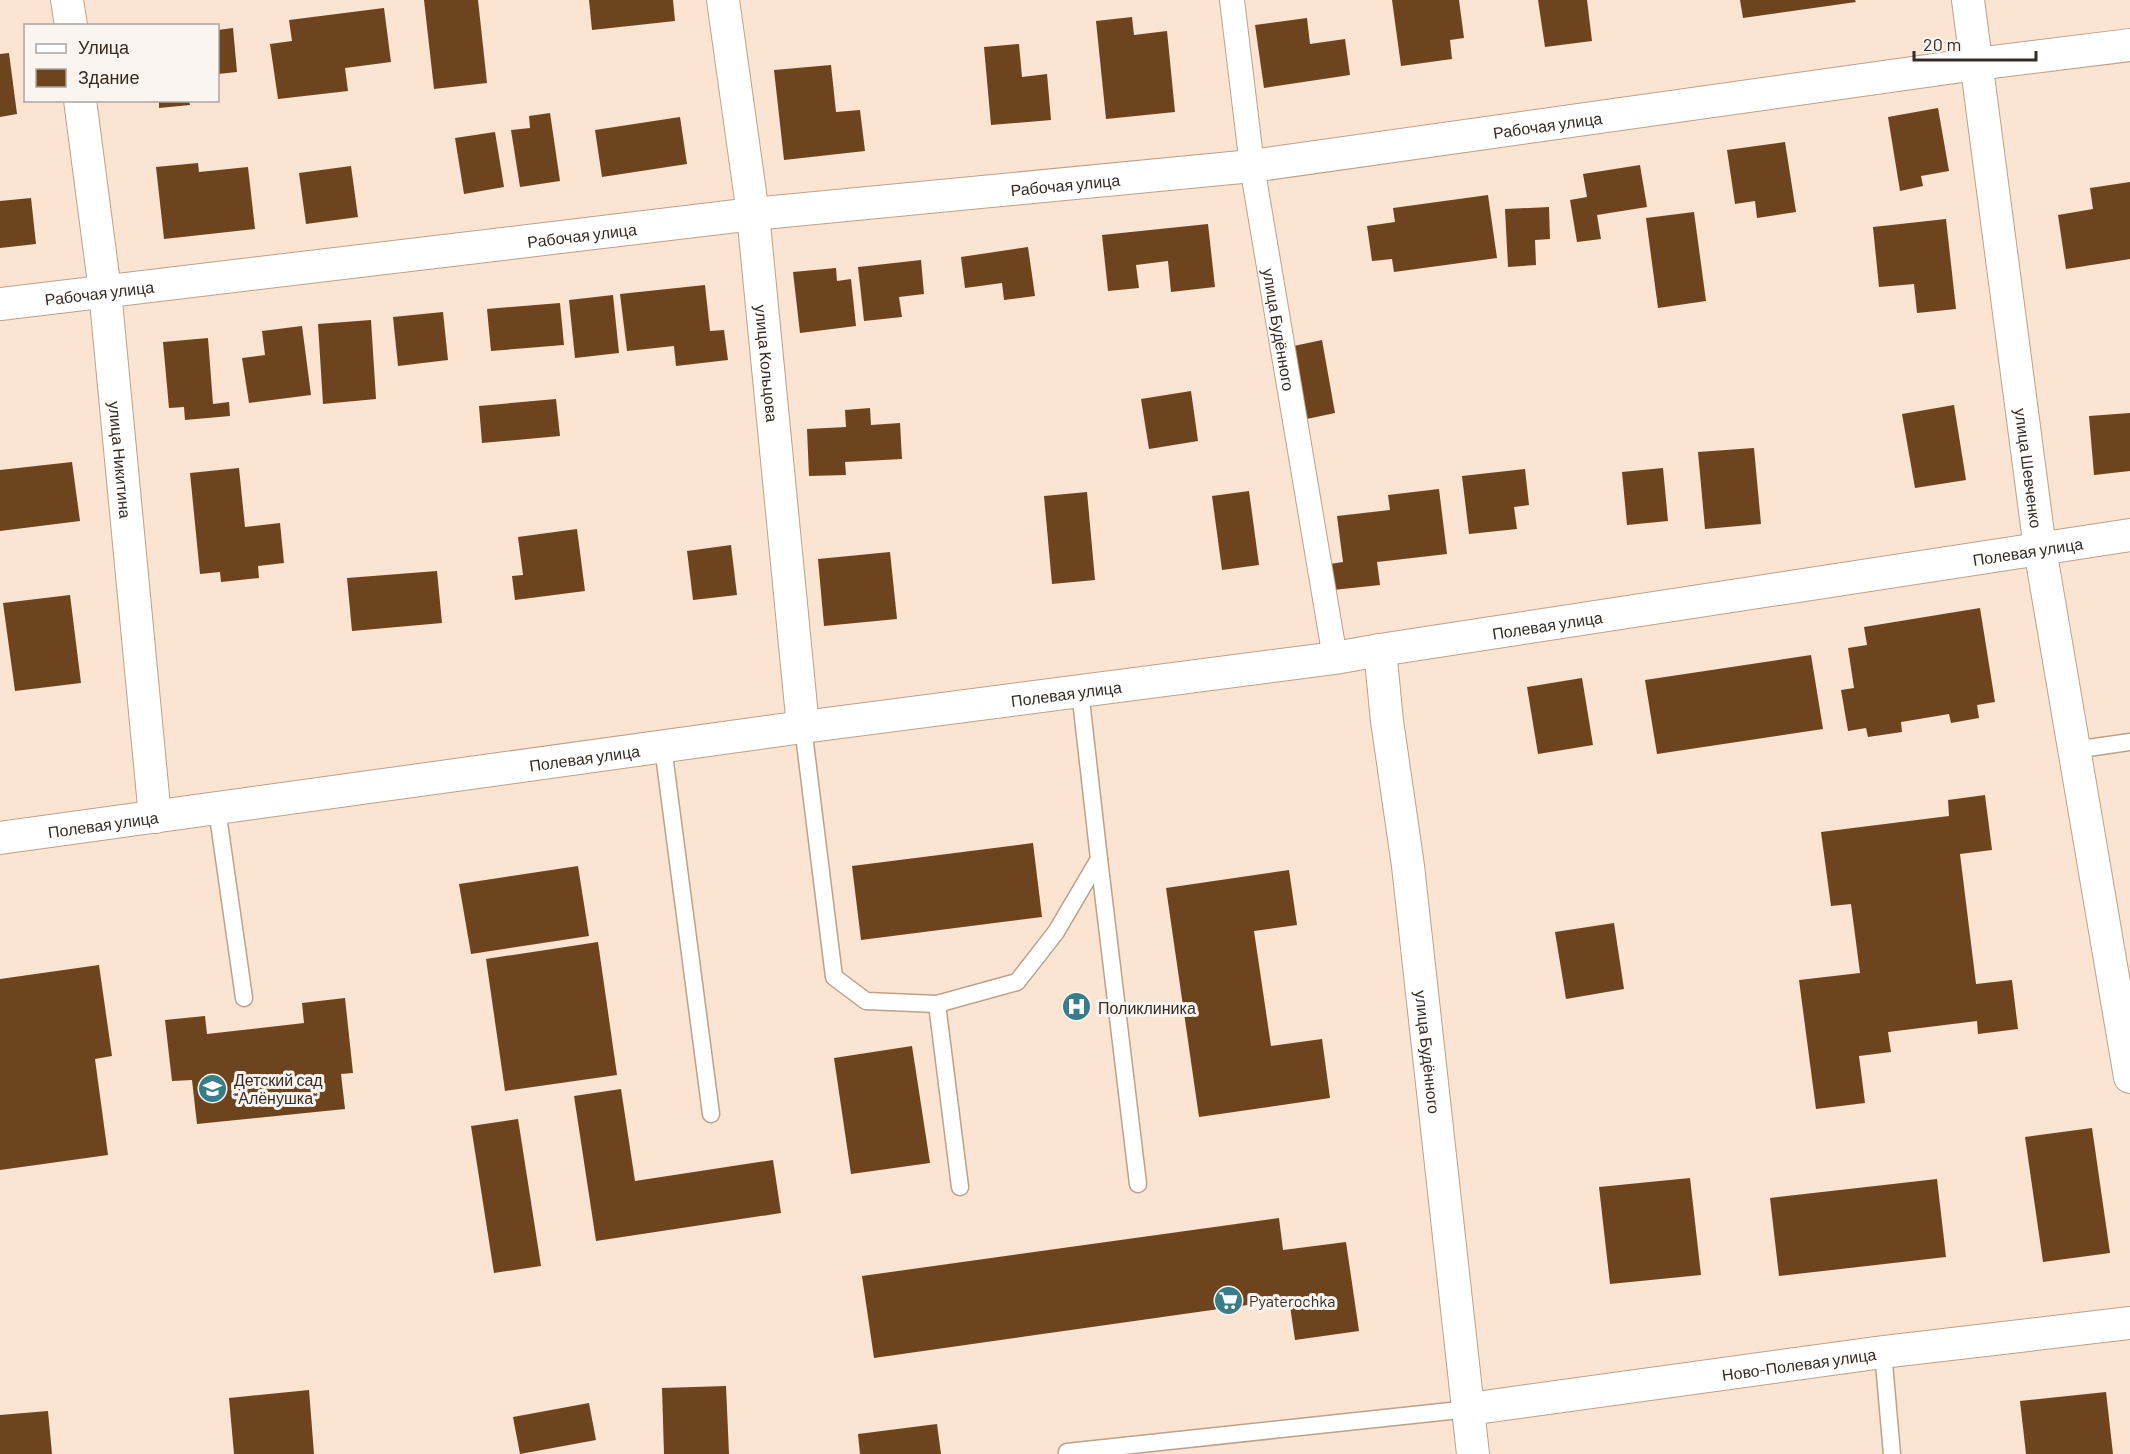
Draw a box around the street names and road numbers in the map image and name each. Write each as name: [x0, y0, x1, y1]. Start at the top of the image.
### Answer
street label: Рабочая улица: [1492, 107, 1603, 141]
street label: Рабочая улица: [1010, 169, 1121, 199]
street label: Рабочая улица: [526, 218, 638, 250]
street label: улица Будённого: [1260, 267, 1299, 392]
street label: Рабочая улица: [44, 276, 155, 308]
street label: улица Кольцова: [752, 304, 783, 423]
street label: улица Никитина: [106, 400, 136, 519]
street label: улица Шевченко: [2012, 407, 2047, 529]
street label: Полевая улица: [1971, 533, 2084, 569]
street label: Полевая улица: [1491, 607, 1604, 642]
street label: Полевая улица: [1010, 676, 1123, 709]
street label: Полевая улица: [528, 740, 641, 774]
street label: Полевая улица: [47, 807, 160, 841]
street label: улица Будённого: [1412, 989, 1445, 1115]
street label: Ново-Полевая улица: [1721, 1344, 1877, 1384]

